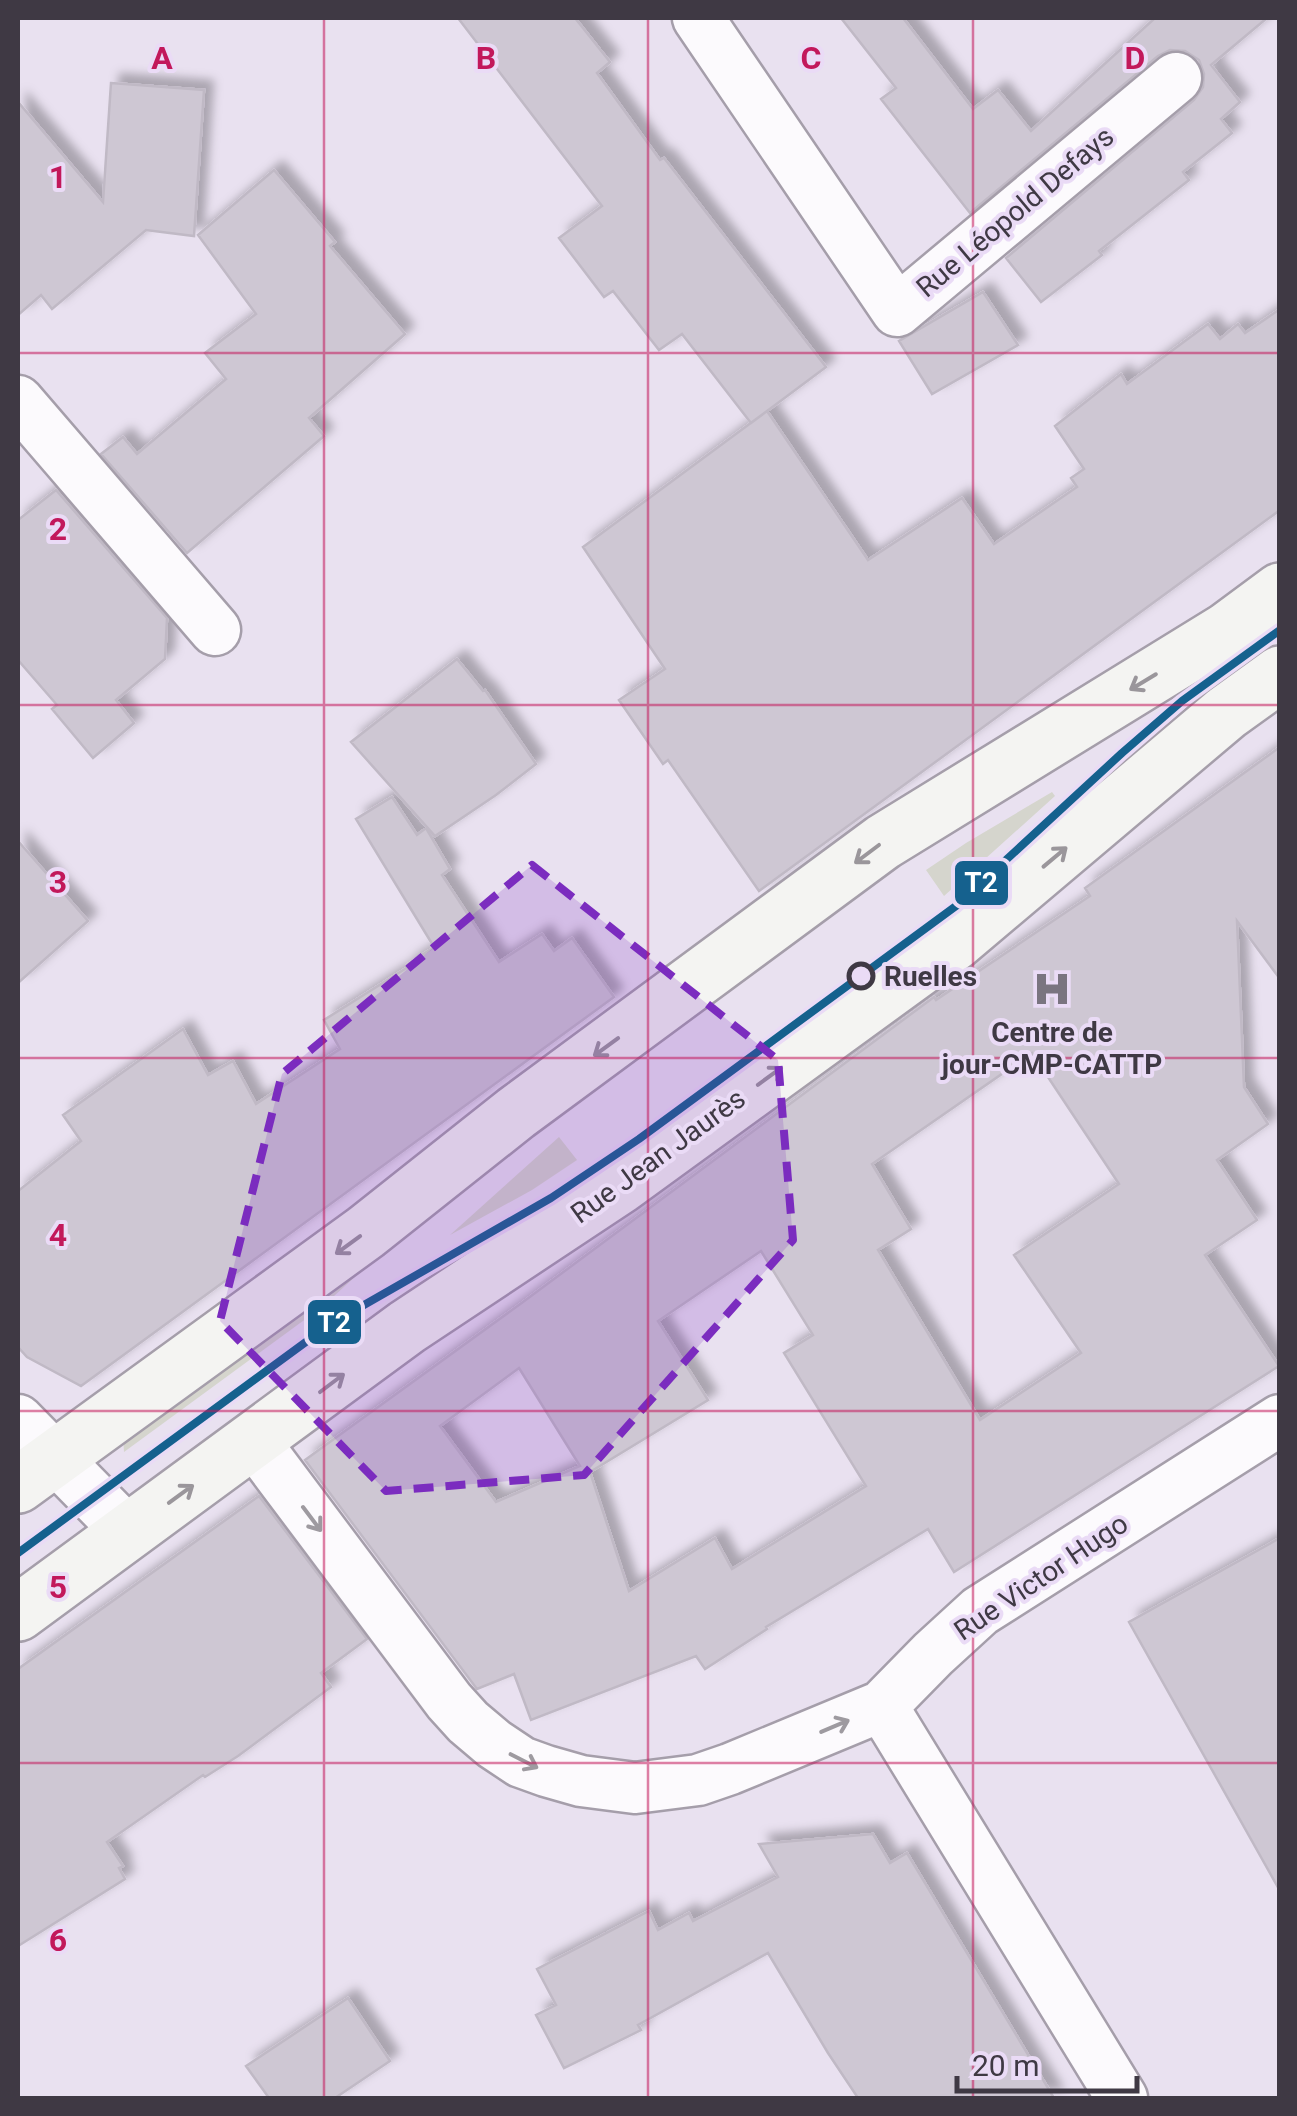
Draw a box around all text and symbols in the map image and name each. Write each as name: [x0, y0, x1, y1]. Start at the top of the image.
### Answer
text: A: [151, 39, 173, 77]
text: B: [476, 39, 496, 77]
text: C: [801, 39, 821, 77]
text: D: [1125, 39, 1145, 77]
street label: Rue Léopold Defays: [910, 120, 1120, 304]
text: 1: [49, 158, 67, 196]
text: 2: [49, 510, 67, 548]
one-way arrow: [1129, 672, 1158, 692]
one-way arrow: [854, 843, 881, 864]
one-way arrow: [1042, 846, 1068, 868]
line badge: T2: [953, 859, 1010, 907]
text: 3: [49, 863, 67, 901]
text: T2: [964, 866, 998, 899]
place label: Ruelles: [884, 960, 977, 993]
marker: Ruelles: [848, 963, 874, 989]
hospital icon: Centre de jour-CMP-CATTP: [1031, 968, 1073, 1010]
place label: Centre de jour-CMP-CATTP: [940, 1016, 1162, 1081]
one-way arrow: [593, 1036, 620, 1057]
one-way arrow: [756, 1066, 783, 1087]
street label: Rue Jean Jaurès: [565, 1082, 751, 1230]
text: 4: [49, 1216, 67, 1254]
one-way arrow: [335, 1235, 362, 1256]
line badge: T2: [306, 1298, 363, 1346]
text: T2: [317, 1306, 351, 1339]
one-way arrow: [318, 1372, 345, 1393]
one-way arrow: [167, 1483, 194, 1504]
one-way arrow: [302, 1505, 323, 1532]
street label: Rue Victor Hugo: [948, 1507, 1134, 1647]
text: 5: [49, 1568, 67, 1606]
one-way arrow: [819, 1716, 849, 1734]
one-way arrow: [509, 1752, 539, 1771]
text: 6: [49, 1921, 67, 1959]
scale bar: [957, 2031, 1137, 2093]
text: 20 m: [972, 2048, 1039, 2083]

